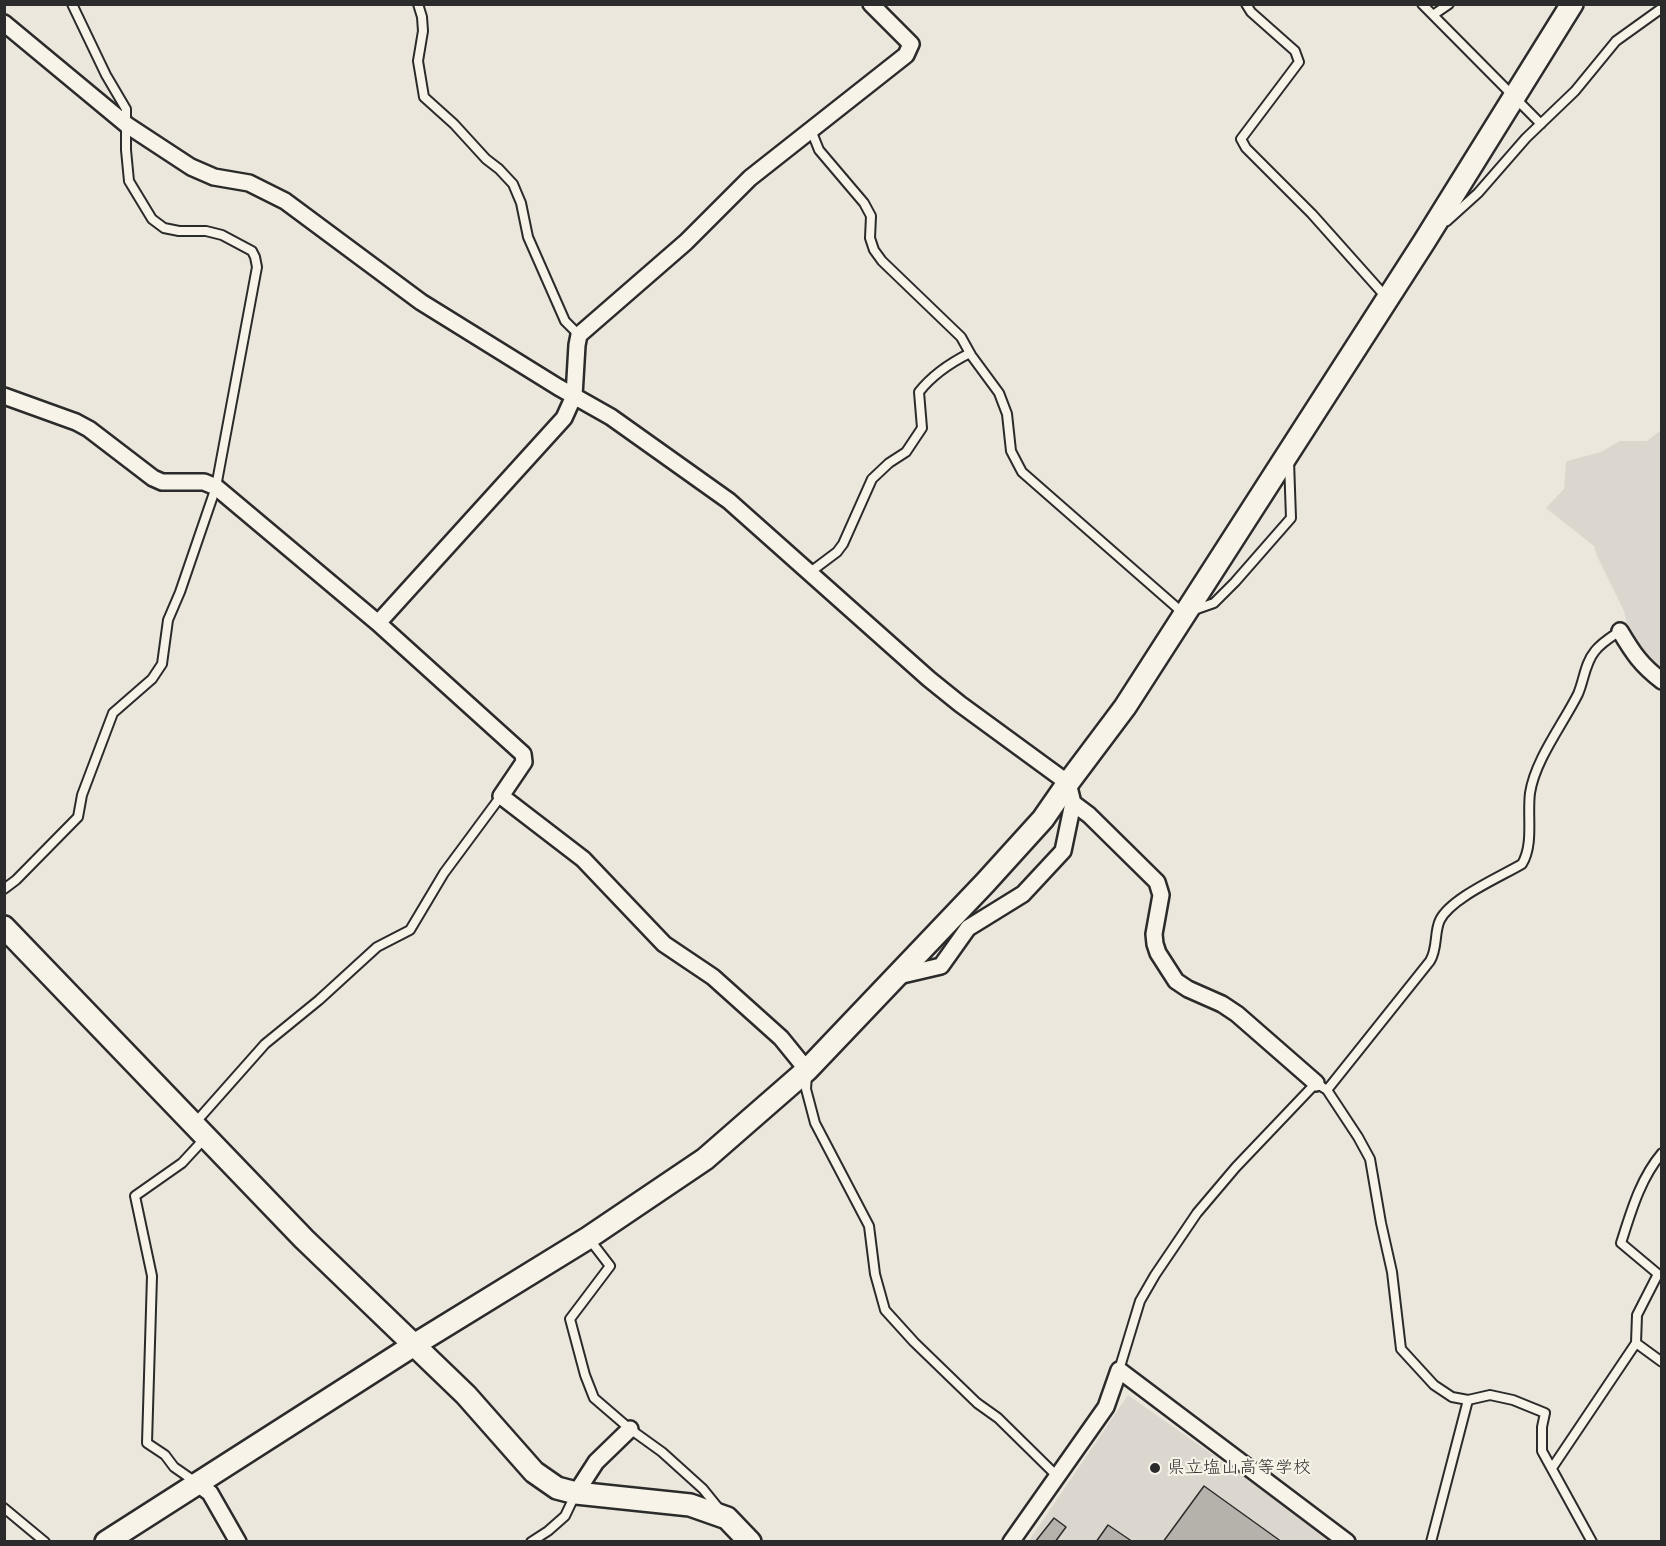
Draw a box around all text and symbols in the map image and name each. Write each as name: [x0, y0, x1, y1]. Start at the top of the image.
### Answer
place label: 県立塩山高等学校: [1167, 1457, 1311, 1479]
marker: 県立塩山高等学校: [1148, 1461, 1162, 1475]

